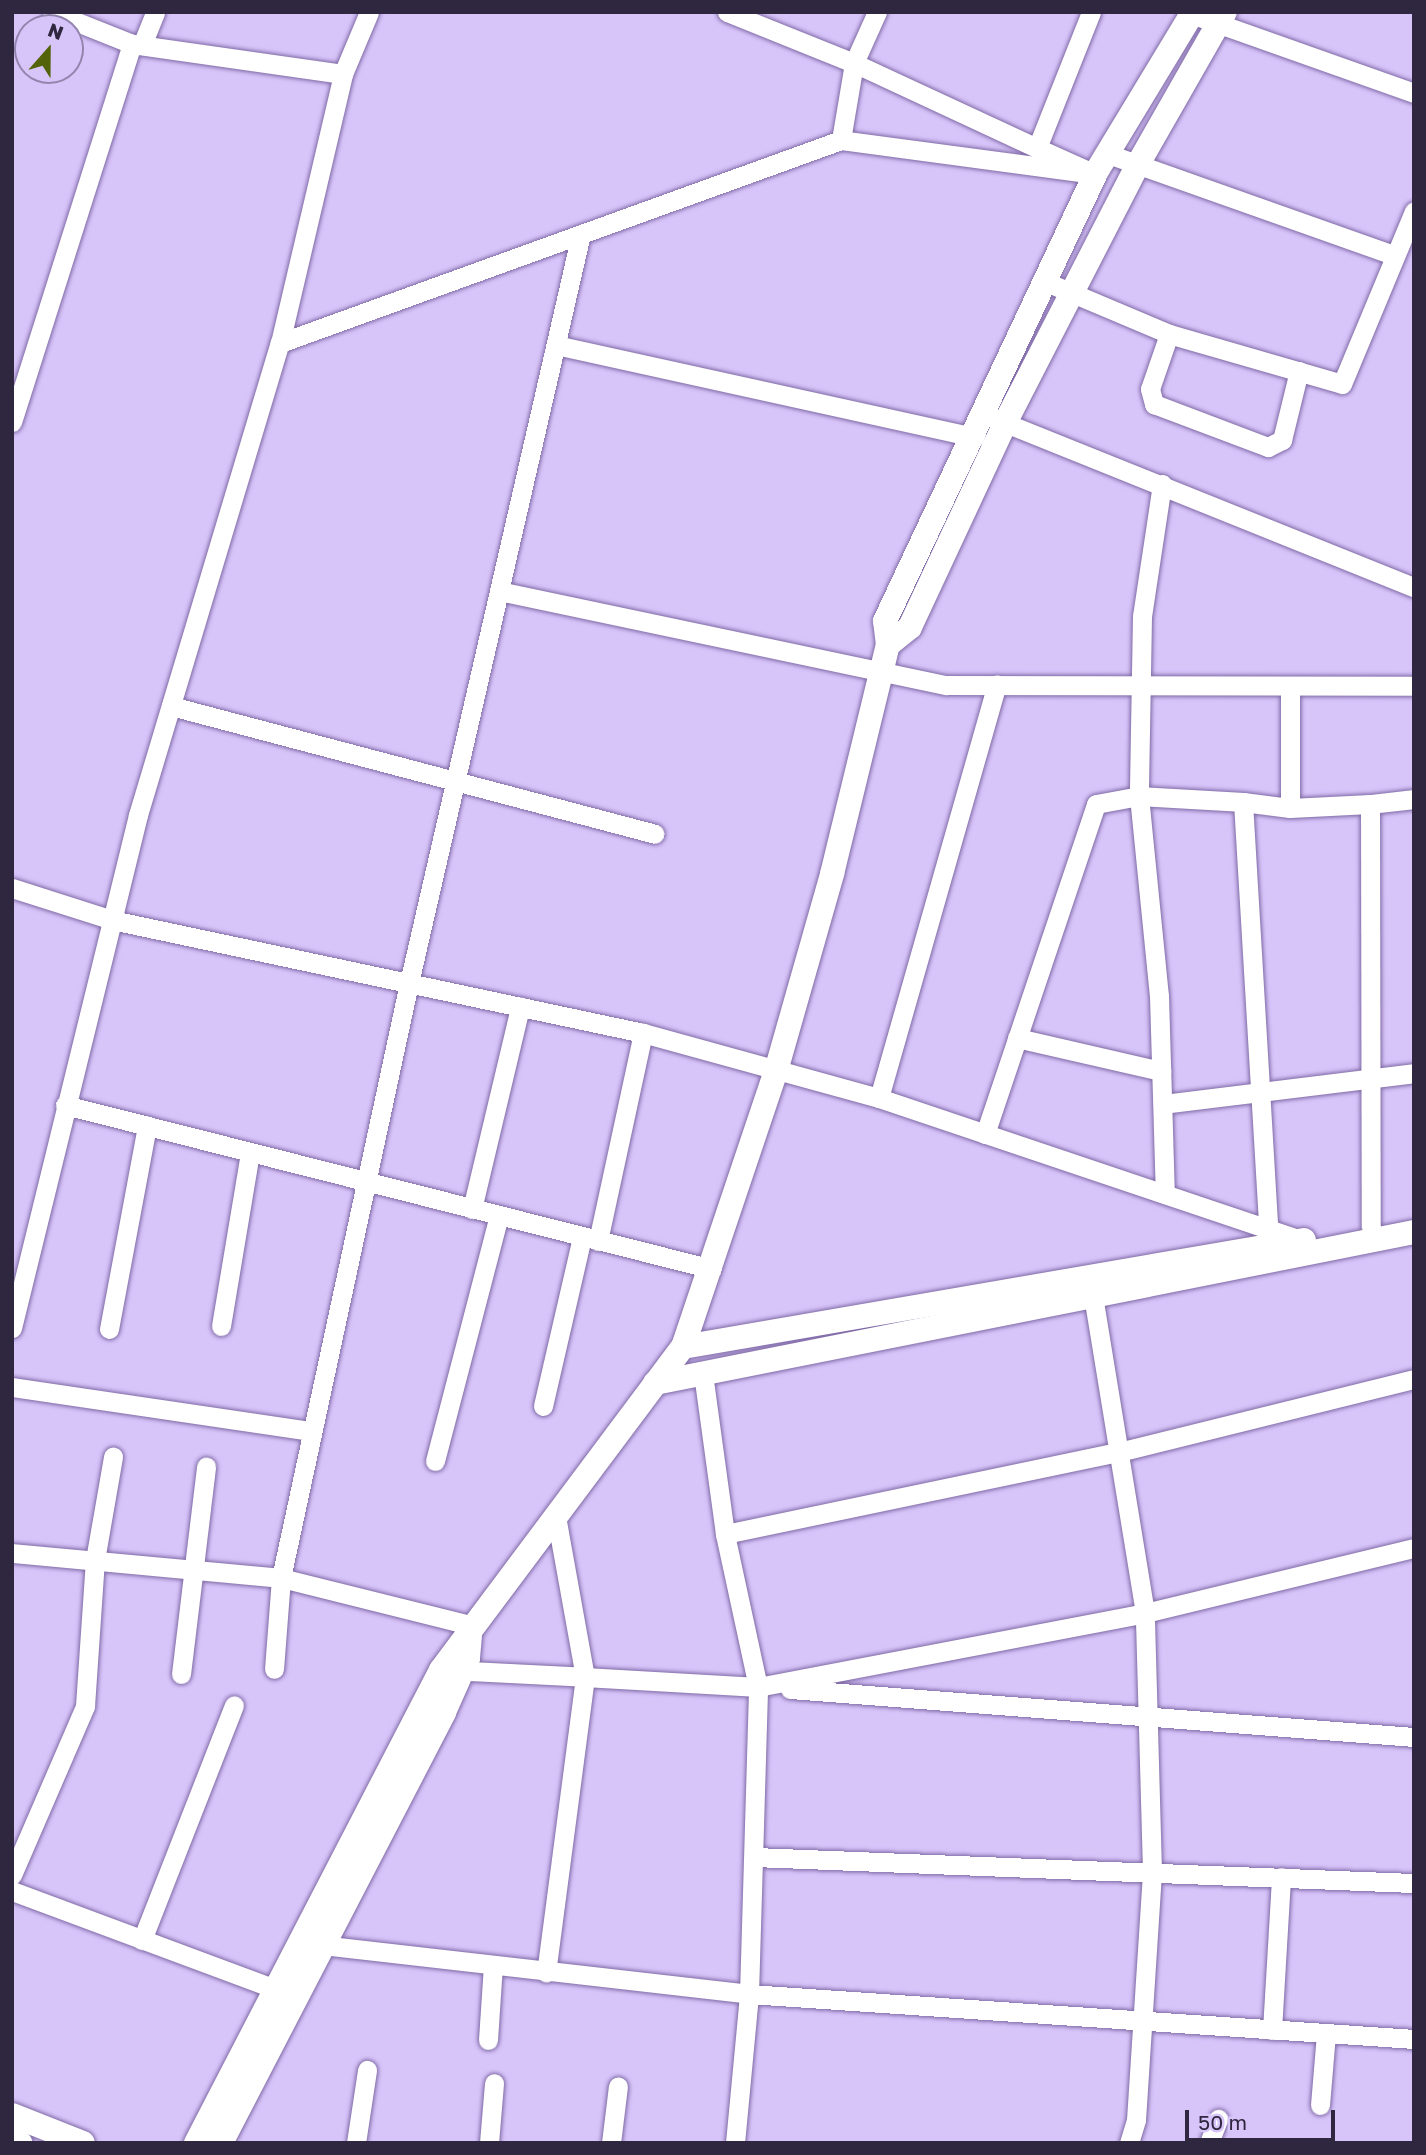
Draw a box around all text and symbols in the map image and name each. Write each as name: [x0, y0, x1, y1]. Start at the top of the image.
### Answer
north arrow: [14, 14, 84, 84]
text: N: [45, 17, 67, 44]
scale bar: [1188, 2096, 1338, 2140]
text: 50 m: [1198, 2109, 1247, 2135]

